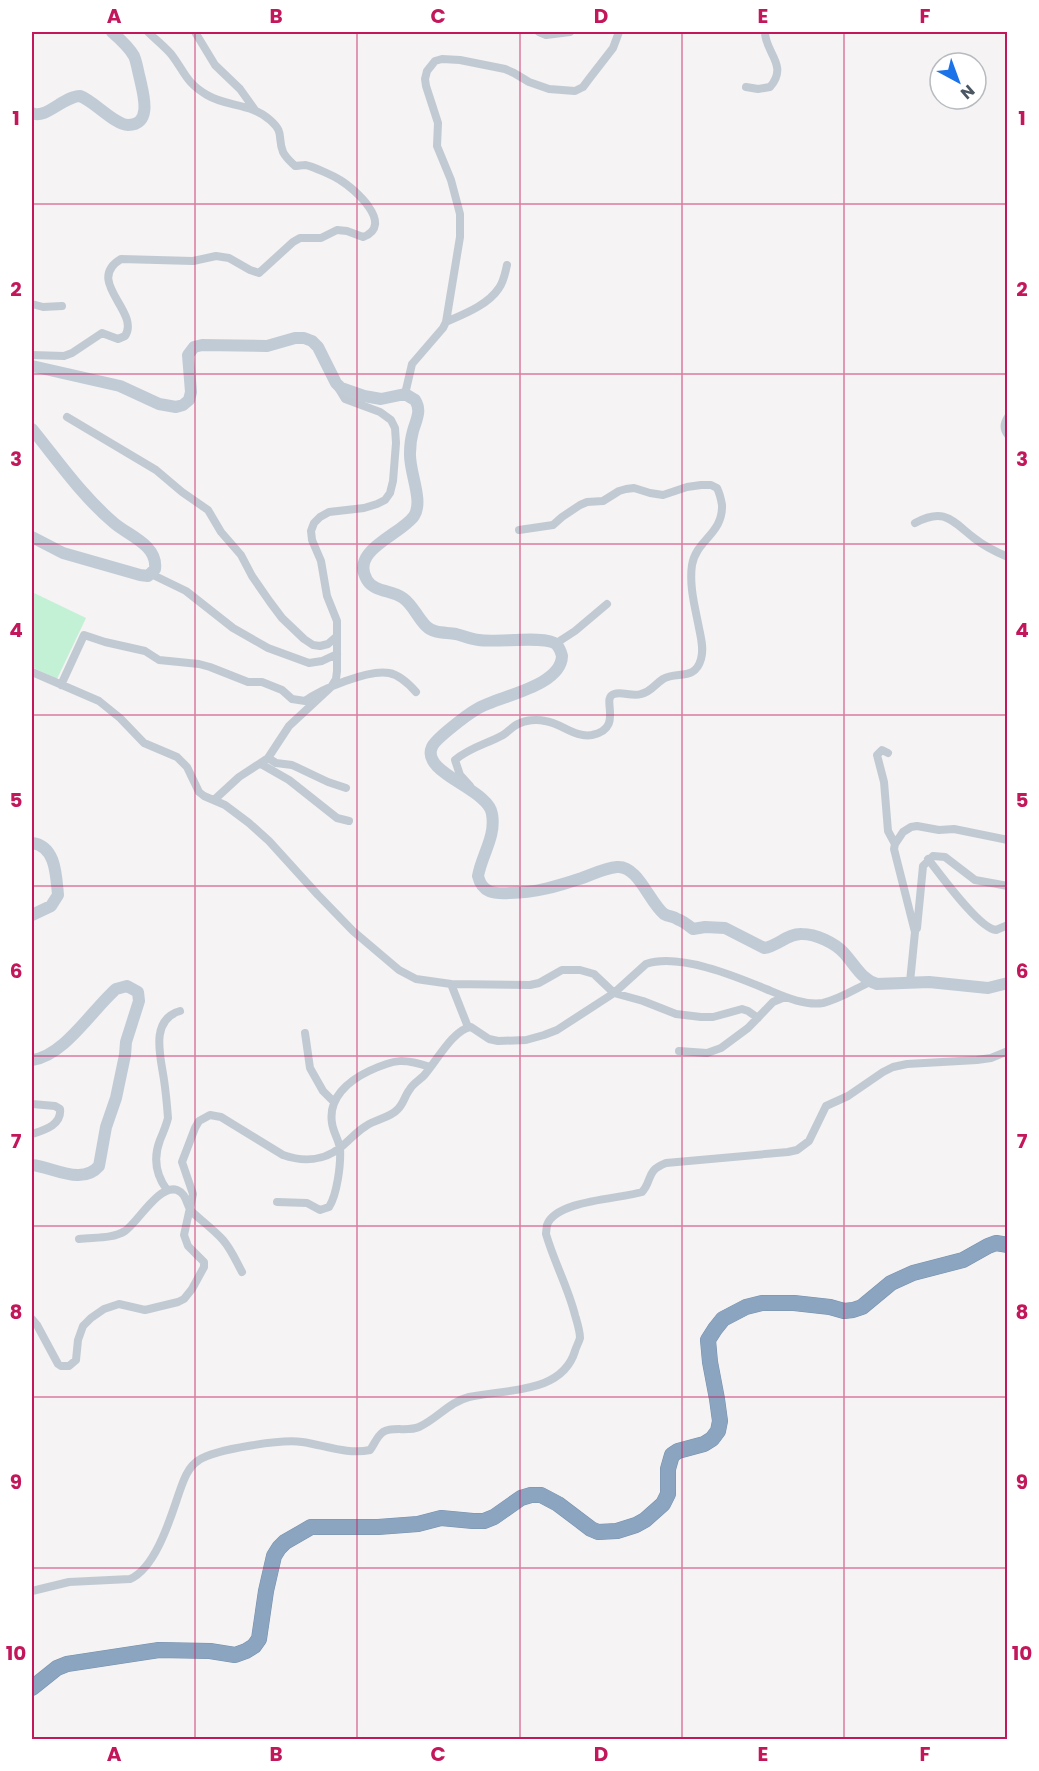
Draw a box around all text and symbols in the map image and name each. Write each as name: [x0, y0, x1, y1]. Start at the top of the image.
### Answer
text: A: [107, 2, 122, 30]
text: B: [269, 2, 283, 30]
text: C: [430, 2, 446, 30]
text: D: [594, 2, 608, 30]
text: E: [758, 2, 768, 30]
text: F: [920, 2, 931, 30]
north arrow: [928, 51, 988, 111]
text: N: [955, 79, 980, 105]
text: 1: [12, 104, 20, 132]
text: 1: [1018, 104, 1026, 132]
text: 2: [10, 275, 22, 303]
text: 2: [1016, 275, 1028, 303]
text: 3: [10, 445, 22, 473]
text: 3: [1016, 445, 1028, 473]
text: 4: [9, 616, 23, 644]
text: 4: [1015, 616, 1029, 644]
text: 5: [10, 786, 23, 814]
text: 5: [1016, 786, 1029, 814]
text: 6: [10, 957, 22, 985]
text: 6: [1016, 957, 1028, 985]
text: 7: [11, 1127, 22, 1155]
text: 7: [1017, 1127, 1028, 1155]
text: 8: [10, 1298, 22, 1326]
text: 8: [1016, 1298, 1028, 1326]
text: 9: [10, 1468, 22, 1496]
text: 9: [1016, 1468, 1028, 1496]
text: 10: [6, 1639, 26, 1667]
text: 10: [1012, 1639, 1032, 1667]
text: A: [107, 1740, 122, 1768]
text: B: [269, 1740, 283, 1768]
text: C: [430, 1740, 446, 1768]
text: D: [594, 1740, 608, 1768]
text: E: [758, 1740, 768, 1768]
text: F: [920, 1740, 931, 1768]

